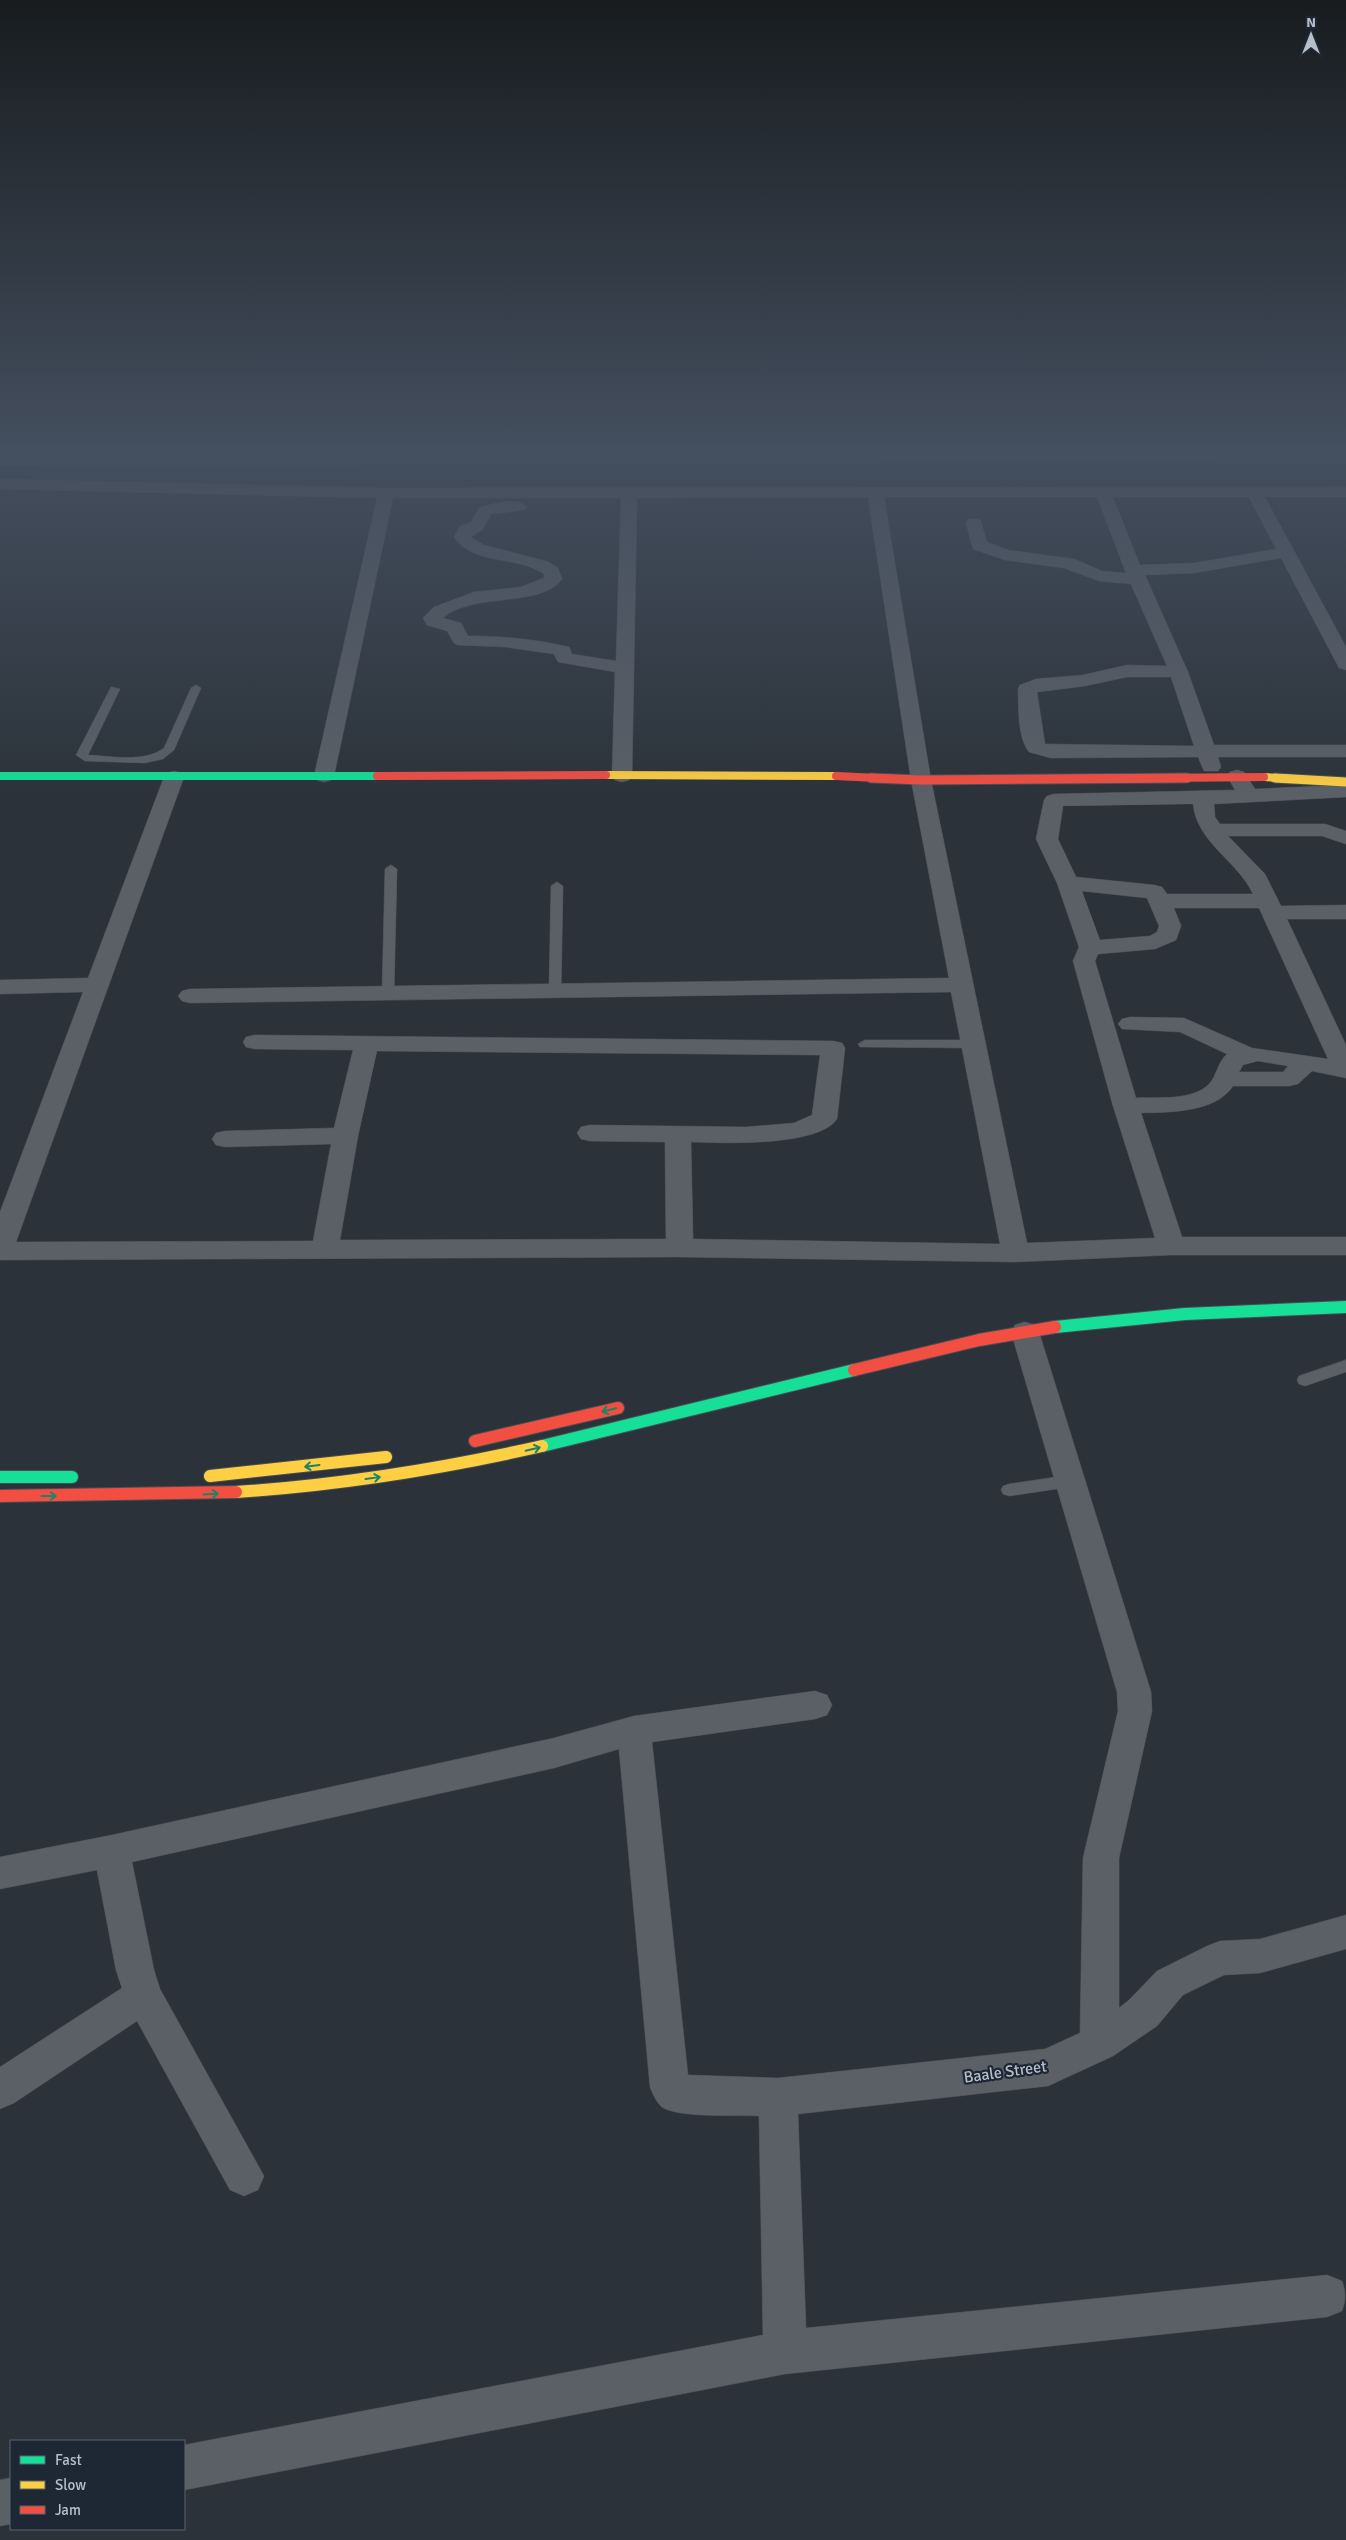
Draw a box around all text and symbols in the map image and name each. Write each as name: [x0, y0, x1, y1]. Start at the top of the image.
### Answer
north arrow: [1286, 10, 1336, 60]
text: N: [1306, 14, 1316, 31]
one-way arrow: [601, 1406, 617, 1415]
one-way arrow: [524, 1443, 540, 1453]
one-way arrow: [304, 1461, 320, 1471]
one-way arrow: [364, 1472, 380, 1482]
one-way arrow: [203, 1489, 219, 1498]
one-way arrow: [40, 1491, 56, 1501]
street label: Baale Street: [962, 2056, 1048, 2088]
legend: [10, 2440, 185, 2530]
text: Fast: [55, 2451, 82, 2469]
text: Slow: [55, 2476, 86, 2494]
text: Jam: [55, 2501, 81, 2519]

